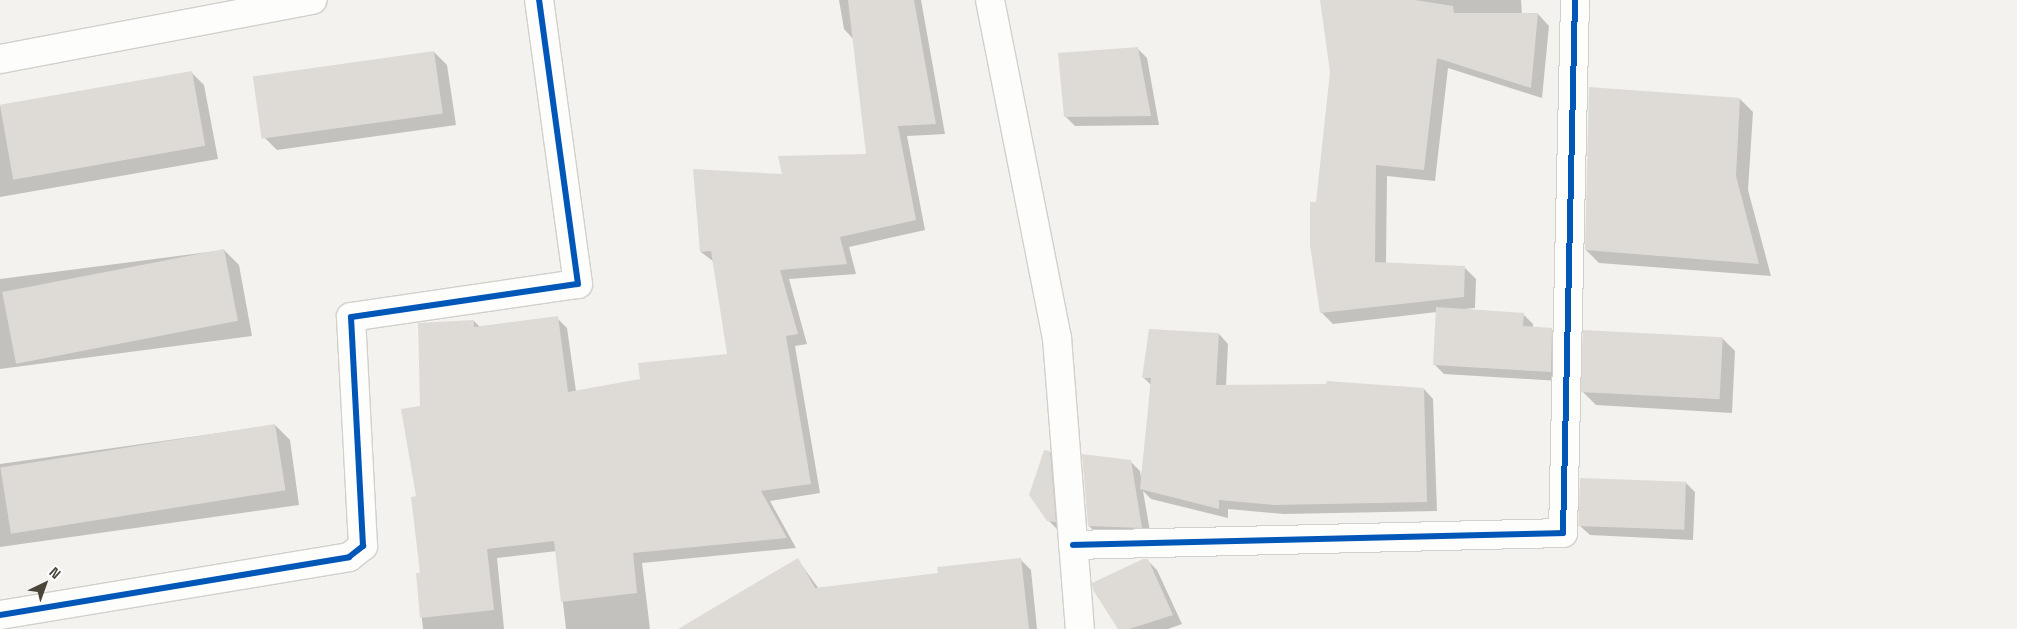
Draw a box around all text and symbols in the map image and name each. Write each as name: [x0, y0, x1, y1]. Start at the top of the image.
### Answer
north arrow: [20, 559, 70, 609]
text: N: [46, 563, 65, 583]

